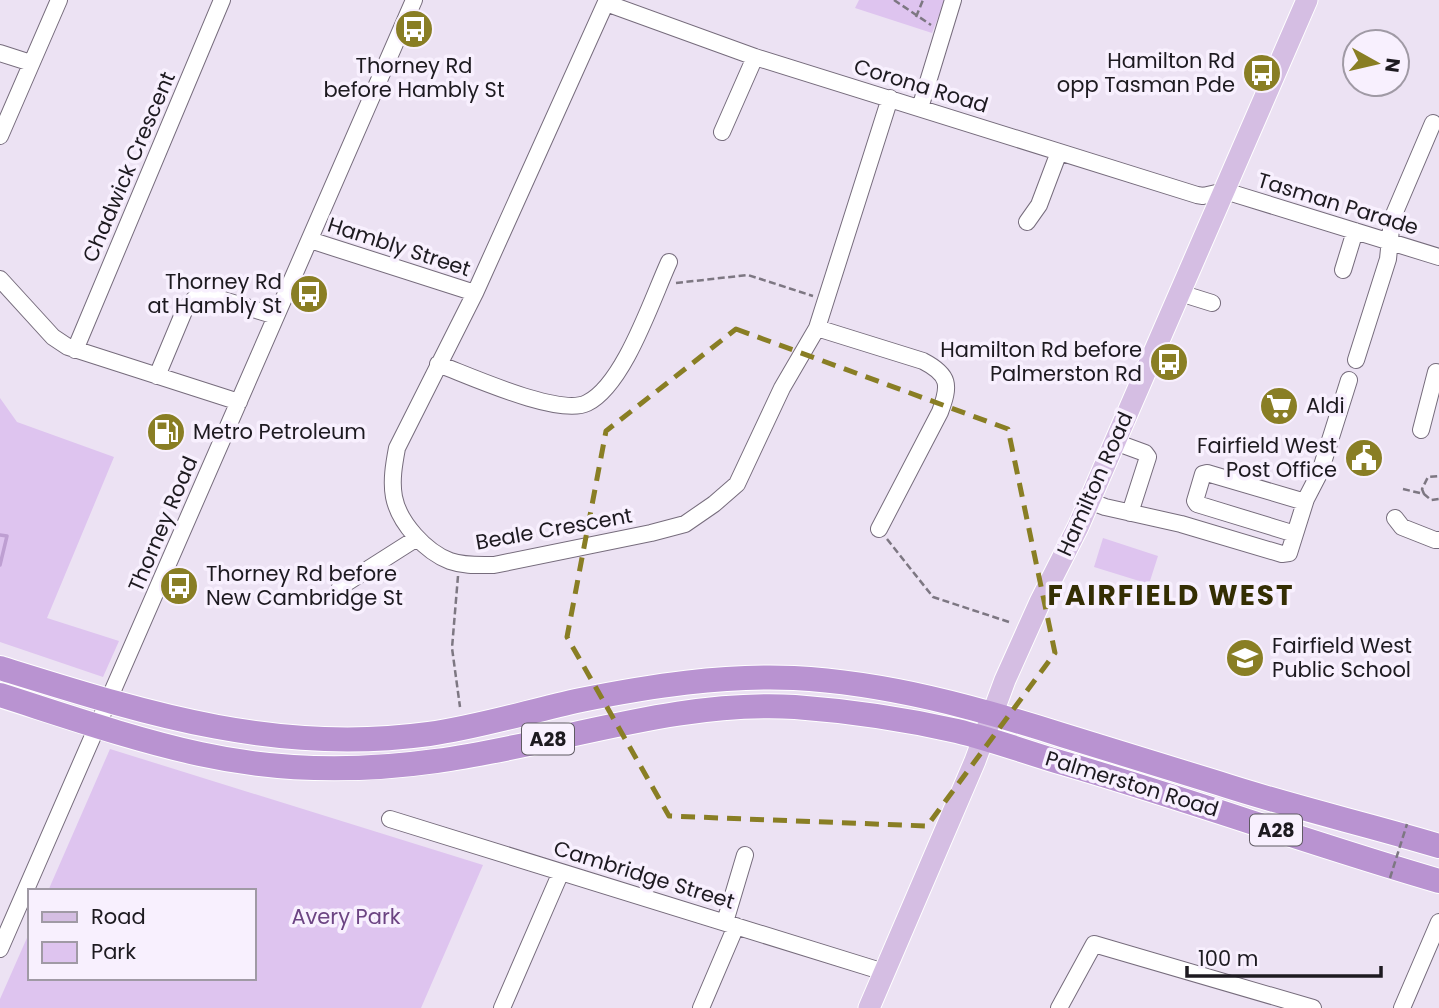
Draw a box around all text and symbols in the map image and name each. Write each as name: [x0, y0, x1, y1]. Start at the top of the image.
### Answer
bus stop icon: Thorney Rd before Hambly St: [393, 8, 435, 50]
north arrow: [1341, 28, 1411, 98]
place label: Hamilton Rd opp Tasman Pde: [1057, 46, 1235, 99]
place label: Thorney Rd before Hambly St: [323, 51, 505, 104]
street label: Corona Road: [851, 51, 992, 120]
bus stop icon: Hamilton Rd opp Tasman Pde: [1241, 52, 1283, 94]
text: N: [1378, 56, 1407, 74]
street label: Chadwick Crescent: [75, 67, 182, 267]
street label: Tasman Parade: [1254, 165, 1422, 242]
street label: Hambly Street: [324, 210, 474, 283]
place label: Thorney Rd at Hambly St: [147, 267, 282, 320]
bus stop icon: Thorney Rd at Hambly St: [288, 273, 330, 315]
place label: Hamilton Rd before Palmerston Rd: [940, 335, 1142, 388]
bus stop icon: Hamilton Rd before Palmerston Rd: [1148, 341, 1190, 383]
supermarket icon: Aldi: [1258, 385, 1300, 427]
place label: Aldi: [1306, 391, 1345, 420]
street label: Hamilton Road: [1050, 407, 1139, 561]
fuel station icon: Metro Petroleum: [145, 411, 187, 453]
place label: Metro Petroleum: [193, 417, 366, 446]
place label: Fairfield West Post Office: [1197, 431, 1337, 484]
public building icon: Fairfield West Post Office: [1343, 437, 1385, 479]
street label: Thorney Road: [121, 452, 204, 596]
street label: Beale Crescent: [473, 500, 635, 557]
place label: Thorney Rd before New Cambridge St: [206, 559, 403, 612]
bus stop icon: Thorney Rd before New Cambridge St: [158, 565, 200, 607]
district label: FAIRFIELD WEST: [1047, 576, 1295, 615]
place label: Fairfield West Public School: [1272, 631, 1412, 684]
school or university icon: Fairfield West Public School: [1224, 637, 1266, 679]
road number: A28: [522, 724, 574, 754]
street label: Palmerston Road: [1042, 743, 1222, 824]
road number: A28: [1250, 814, 1302, 846]
street label: Cambridge Street: [550, 833, 738, 916]
legend: [28, 889, 256, 980]
text: Road: [91, 902, 146, 931]
park label: Avery Park: [291, 902, 401, 931]
scale bar: [1187, 934, 1381, 978]
text: Park: [91, 937, 136, 966]
text: 100 m: [1198, 944, 1258, 973]

